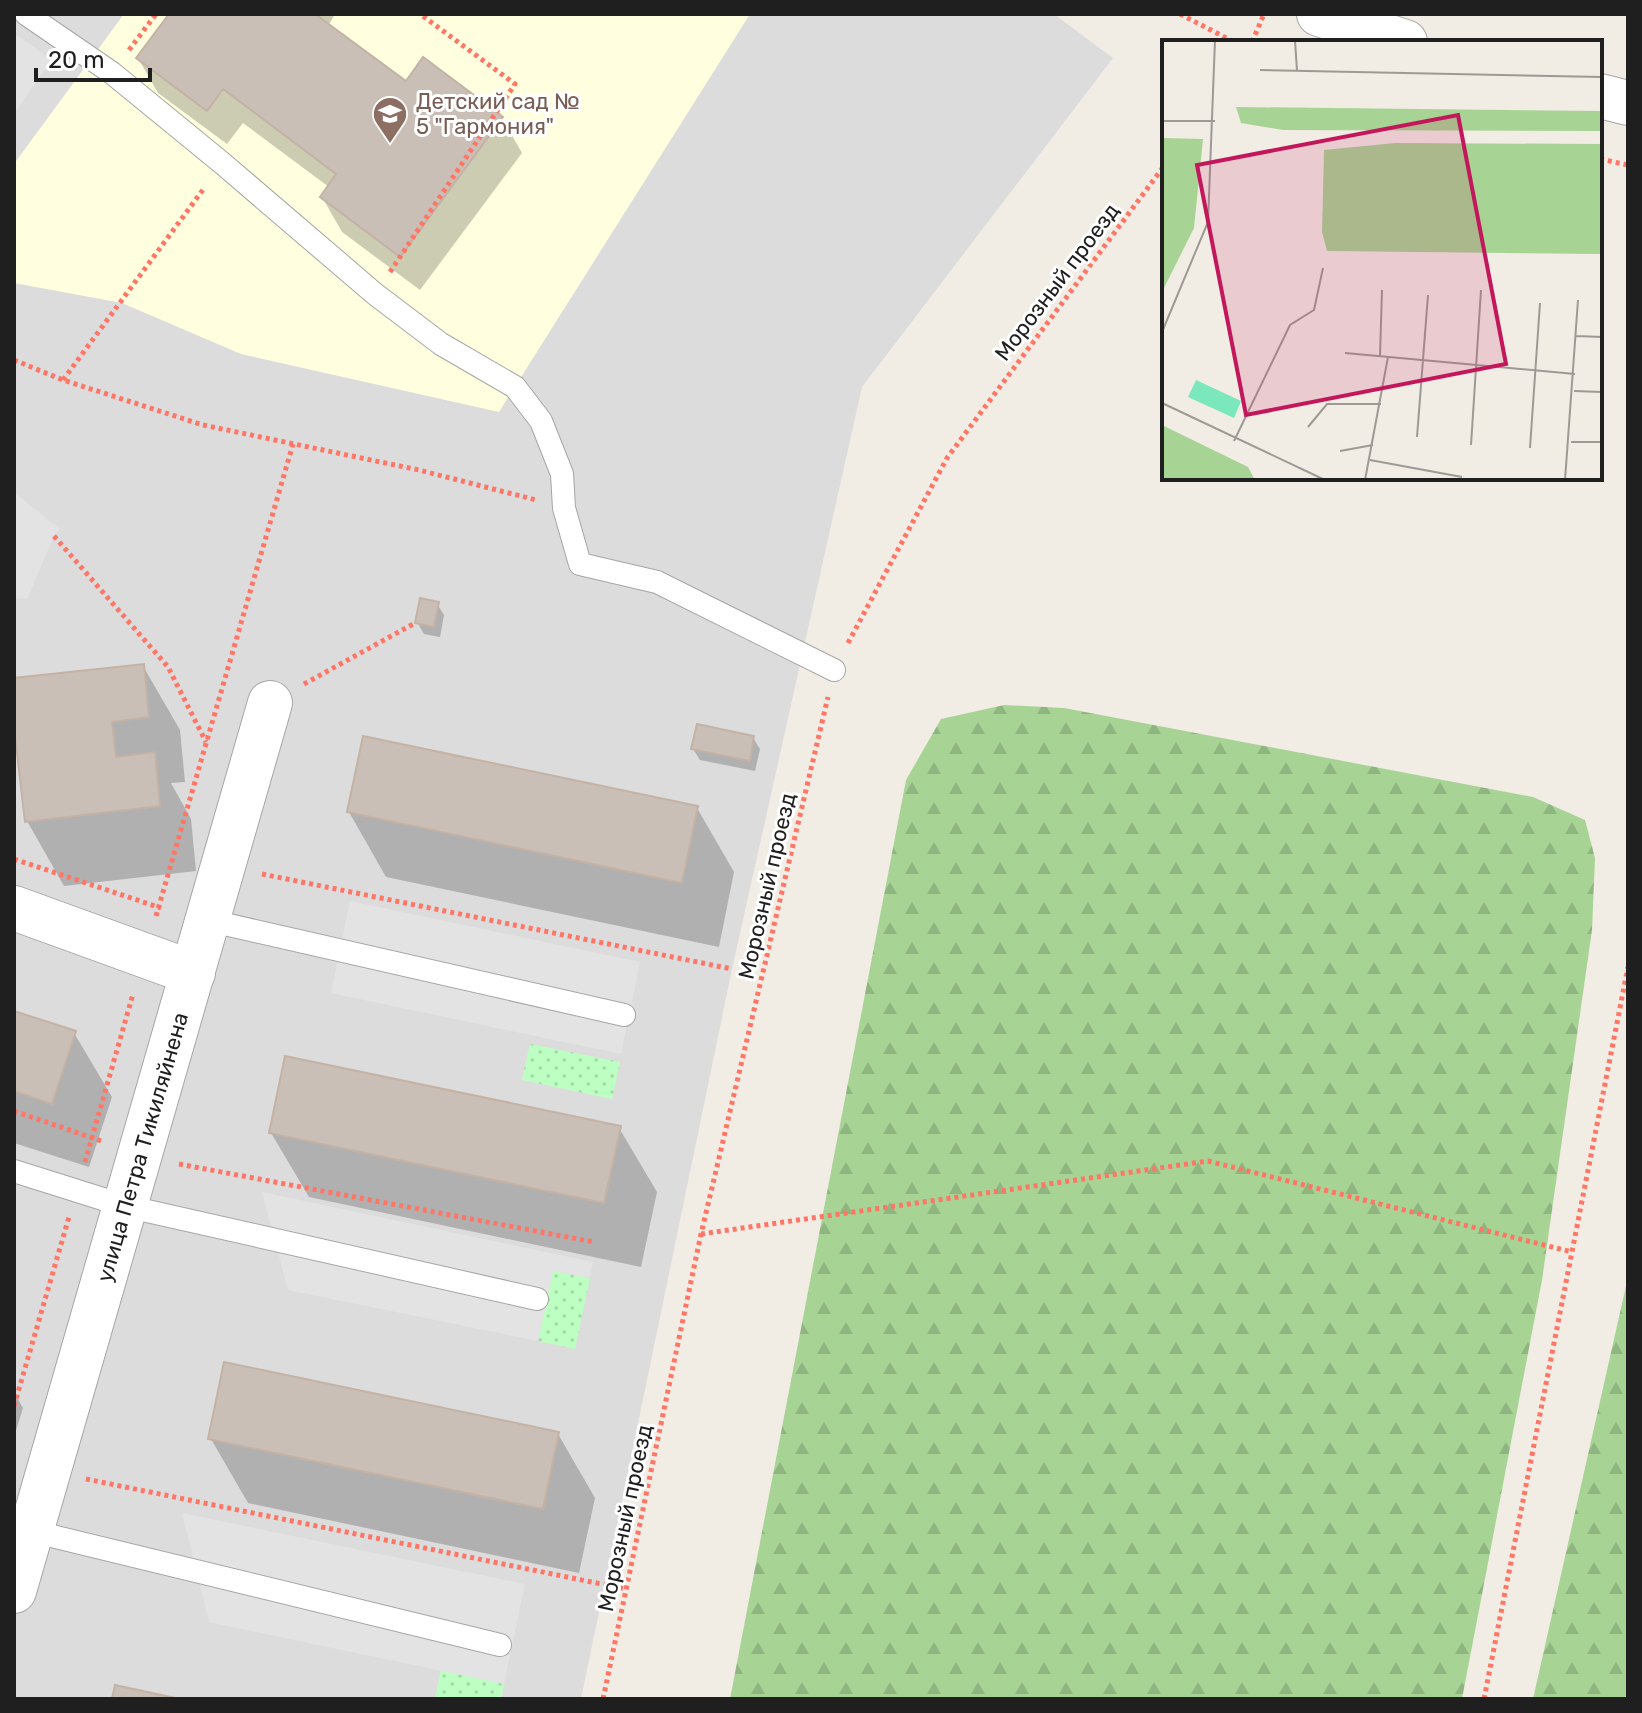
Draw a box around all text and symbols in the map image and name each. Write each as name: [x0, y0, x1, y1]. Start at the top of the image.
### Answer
scale bar: [36, 32, 150, 82]
inset map: [1162, 40, 1602, 480]
text: 20 m: [48, 46, 105, 74]
place label: Детский сад № 5 "Гармония": [416, 88, 580, 140]
school or university icon: Детский сад № 5 "Гармония": [371, 95, 409, 145]
street label: Морозный проезд: [989, 198, 1125, 366]
street label: Морозный проезд: [732, 790, 802, 982]
street label: улица Петра Тикиляйнена: [90, 1009, 194, 1285]
street label: Морозный проезд: [592, 1422, 658, 1614]

